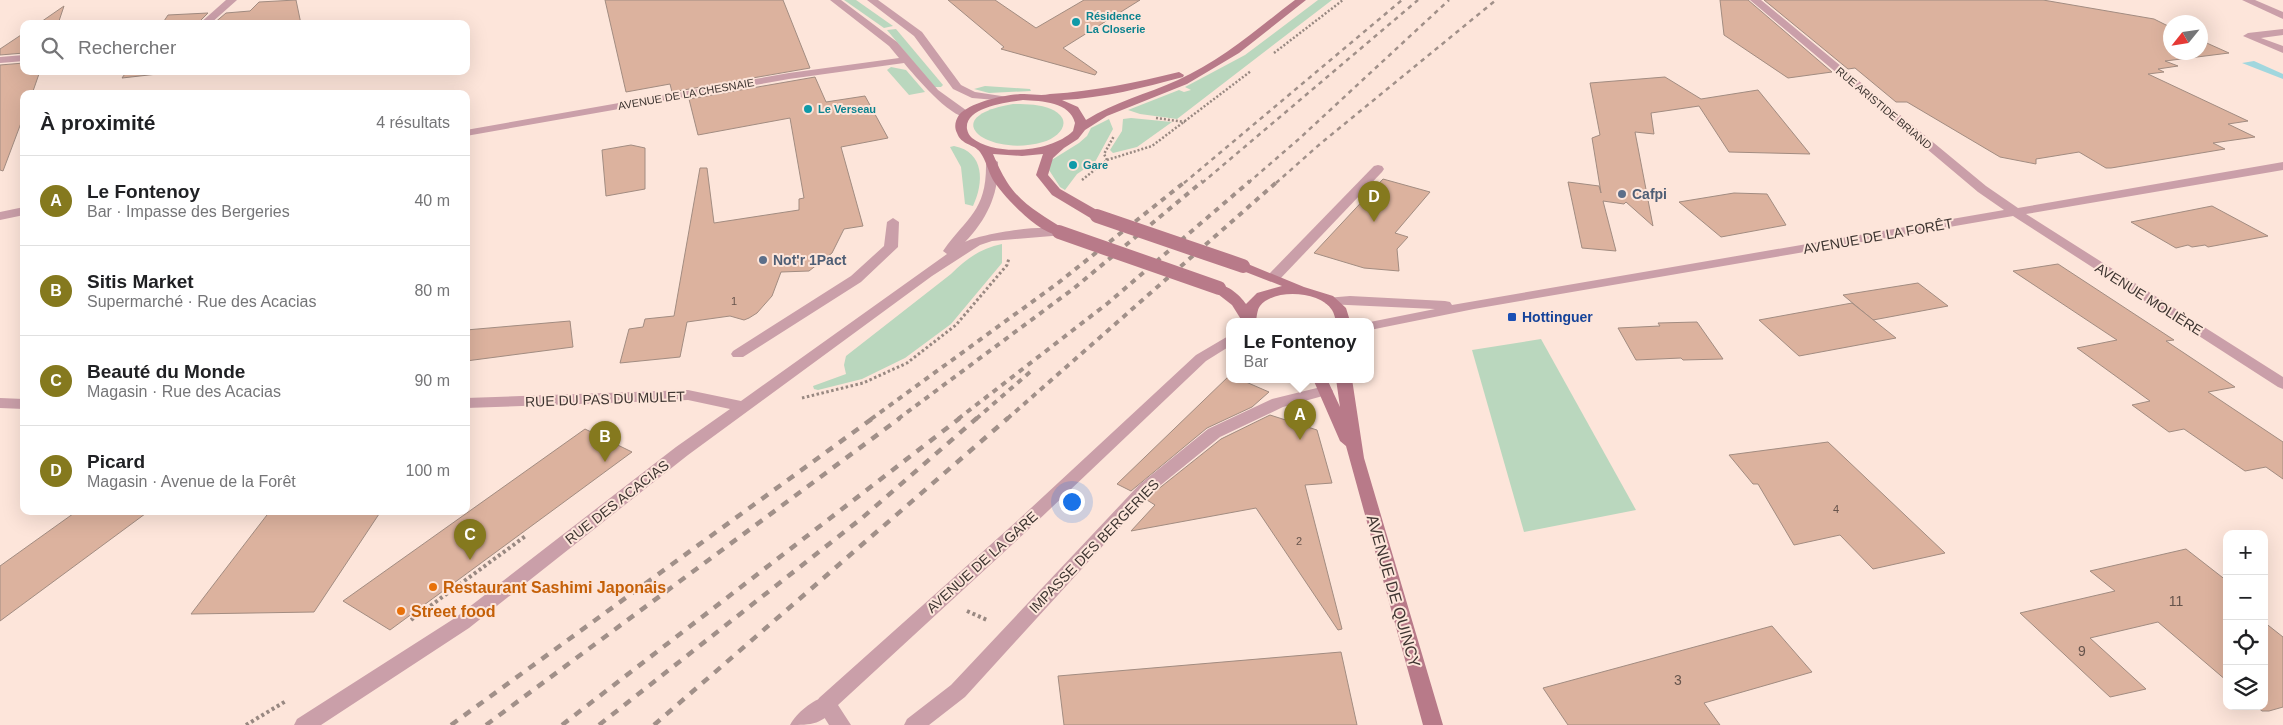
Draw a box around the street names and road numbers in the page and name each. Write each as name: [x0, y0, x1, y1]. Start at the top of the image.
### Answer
street label: RUE ARISTIDE BRIAND: [1834, 65, 1934, 152]
street label: AVENUE DE LA CHESNAIE: [617, 76, 755, 112]
street label: AVENUE DE LA FORÊT: [1802, 215, 1954, 257]
street label: AVENUE MOLIÈRE: [2092, 260, 2206, 338]
street label: RUE DU PAS DU MULET: [525, 388, 686, 410]
street label: RUE DES ACACIAS: [562, 457, 672, 547]
street label: IMPASSE DES BERGERIES: [1026, 476, 1162, 616]
street label: AVENUE DE LA GARE: [923, 508, 1041, 616]
street label: AVENUE DE QUINCY: [1364, 513, 1424, 670]

